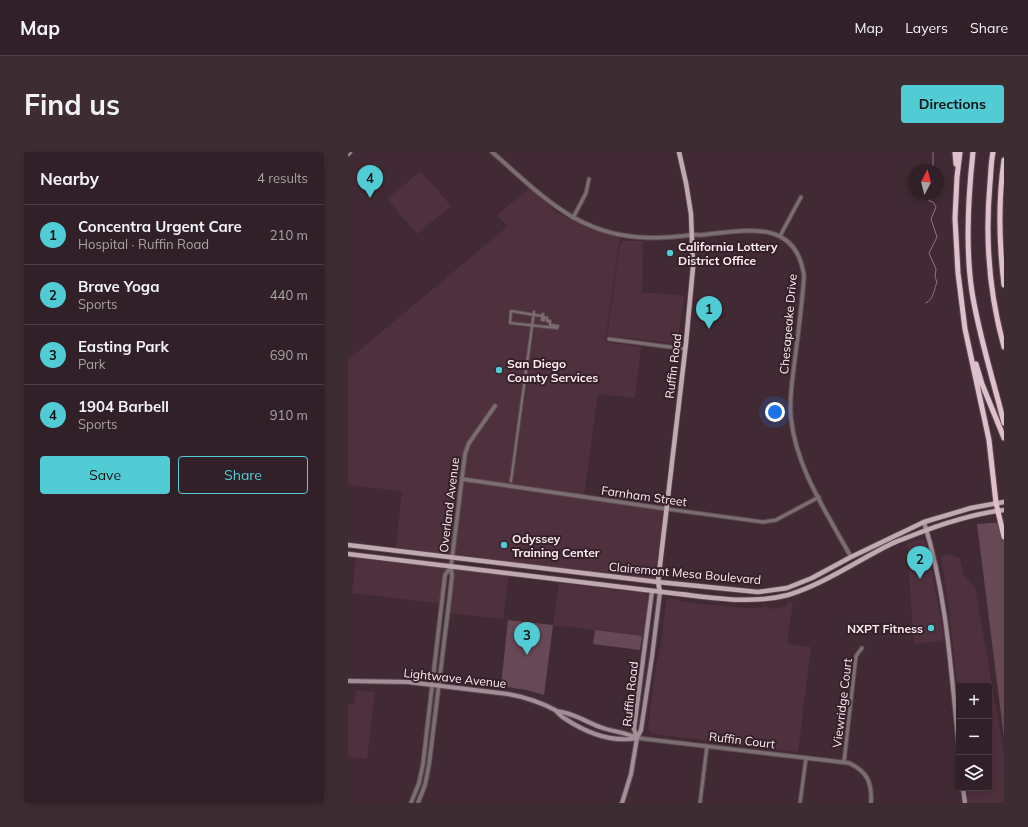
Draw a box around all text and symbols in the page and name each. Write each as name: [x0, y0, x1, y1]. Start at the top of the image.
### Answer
text: Map: [20, 16, 60, 40]
text: Map: [854, 19, 883, 37]
text: Layers: [905, 19, 948, 37]
text: Share: [970, 19, 1008, 37]
button: Directions: [901, 85, 1004, 123]
text: Find us: [24, 87, 120, 122]
north arrow: [908, 164, 944, 200]
pin: 4: [357, 165, 383, 198]
text: Nearby: [40, 168, 99, 189]
text: 4 results: [257, 170, 308, 186]
text: Concentra Urgent Care: [78, 217, 242, 236]
text: 1: [49, 227, 57, 243]
text: 210 m: [270, 227, 308, 243]
text: Hospital · Ruffin Road: [78, 236, 209, 252]
place label: California Lottery District Office: [678, 239, 778, 268]
marker: California Lottery District Office: [665, 248, 675, 258]
street label: Chesapeake Drive: [776, 273, 800, 375]
text: Brave Yoga: [78, 277, 159, 296]
text: 2: [49, 287, 57, 303]
text: 440 m: [270, 287, 308, 303]
text: Sports: [78, 296, 117, 312]
pin: 1: [696, 296, 722, 329]
street label: Ruffin Road: [662, 333, 684, 399]
text: Easting Park: [78, 337, 169, 356]
text: 3: [49, 347, 57, 363]
text: 690 m: [270, 347, 308, 363]
text: Park: [78, 356, 105, 372]
place label: San Diego County Services: [507, 356, 598, 385]
marker: San Diego County Services: [494, 365, 504, 375]
text: 1904 Barbell: [78, 397, 169, 416]
your location: [765, 402, 785, 422]
text: 4: [49, 407, 57, 423]
text: 910 m: [270, 407, 308, 423]
text: Sports: [78, 416, 117, 432]
button: Save: [40, 456, 170, 494]
button: Share: [178, 456, 308, 494]
street label: Overland Avenue: [436, 457, 462, 553]
street label: Farnham Street: [600, 483, 688, 509]
place label: Odyssey Training Center: [512, 531, 600, 560]
marker: Odyssey Training Center: [499, 540, 509, 550]
pin: 2: [907, 546, 933, 579]
street label: Clairemont Mesa Boulevard: [608, 559, 762, 587]
place label: NXPT Fitness: [847, 621, 923, 636]
pin: 3: [514, 622, 540, 655]
marker: NXPT Fitness: [926, 623, 936, 633]
street label: Viewridge Court: [829, 657, 855, 749]
street label: Ruffin Road: [619, 661, 641, 727]
street label: Lightwave Avenue: [403, 665, 507, 691]
map controls: [956, 683, 992, 791]
button: +: [956, 683, 992, 719]
button: −: [956, 719, 992, 755]
street label: Ruffin Court: [708, 728, 776, 752]
button: layers: [956, 755, 992, 791]

